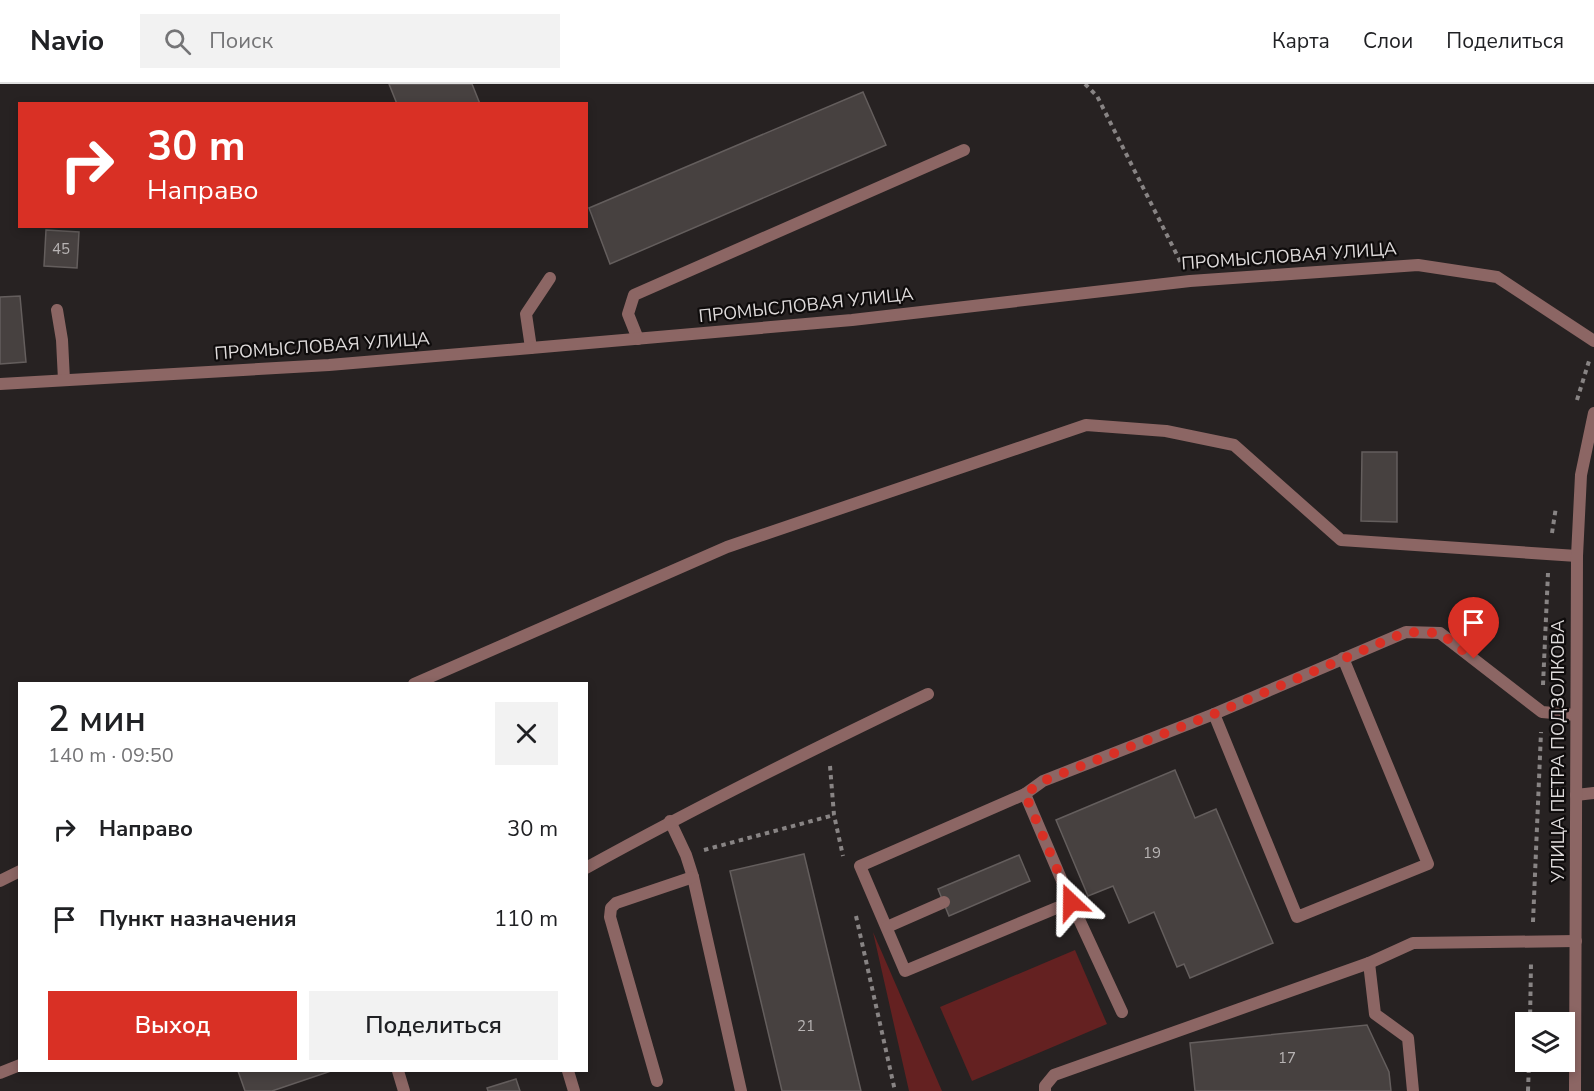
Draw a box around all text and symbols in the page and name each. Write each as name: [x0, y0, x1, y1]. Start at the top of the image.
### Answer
search box: [140, 14, 560, 68]
text: Navio: [30, 22, 104, 60]
icon: search: [161, 25, 194, 58]
text: Поиск: [209, 26, 273, 56]
text: Карта: [1272, 27, 1330, 55]
text: Слои: [1363, 27, 1413, 55]
text: Поделиться: [1446, 27, 1564, 55]
text: 30 m: [147, 118, 246, 175]
icon: right: [48, 126, 126, 204]
text: Направо: [147, 172, 258, 209]
street label: ПРОМЫСЛОВАЯ УЛИЦА: [1180, 236, 1398, 276]
house number: 45: [52, 239, 70, 259]
street label: ПРОМЫСЛОВАЯ УЛИЦА: [697, 282, 915, 328]
street label: ПРОМЫСЛОВАЯ УЛИЦА: [213, 326, 431, 366]
pin: [1448, 597, 1499, 659]
icon: arrive: [1457, 606, 1490, 639]
street label: УЛИЦА ПЕТРА ПОДЗОЛКОВА: [1546, 620, 1570, 883]
text: 2 мин: [48, 695, 146, 744]
button: close: [495, 702, 558, 765]
text: 140 m · 09:50: [48, 742, 174, 769]
icon: right: [48, 813, 81, 846]
text: Направо: [99, 814, 193, 844]
text: 30 m: [507, 814, 558, 844]
house number: 19: [1143, 843, 1161, 863]
position arrow: [1039, 870, 1103, 934]
icon: arrive: [48, 903, 81, 936]
text: Пункт назначения: [99, 904, 297, 934]
text: 110 m: [494, 904, 558, 934]
button: Выход: [48, 991, 297, 1060]
button: Поделиться: [309, 991, 558, 1060]
map controls: [1515, 1012, 1575, 1072]
button: layers: [1515, 1012, 1575, 1072]
house number: 21: [797, 1016, 815, 1036]
house number: 17: [1278, 1048, 1296, 1068]

